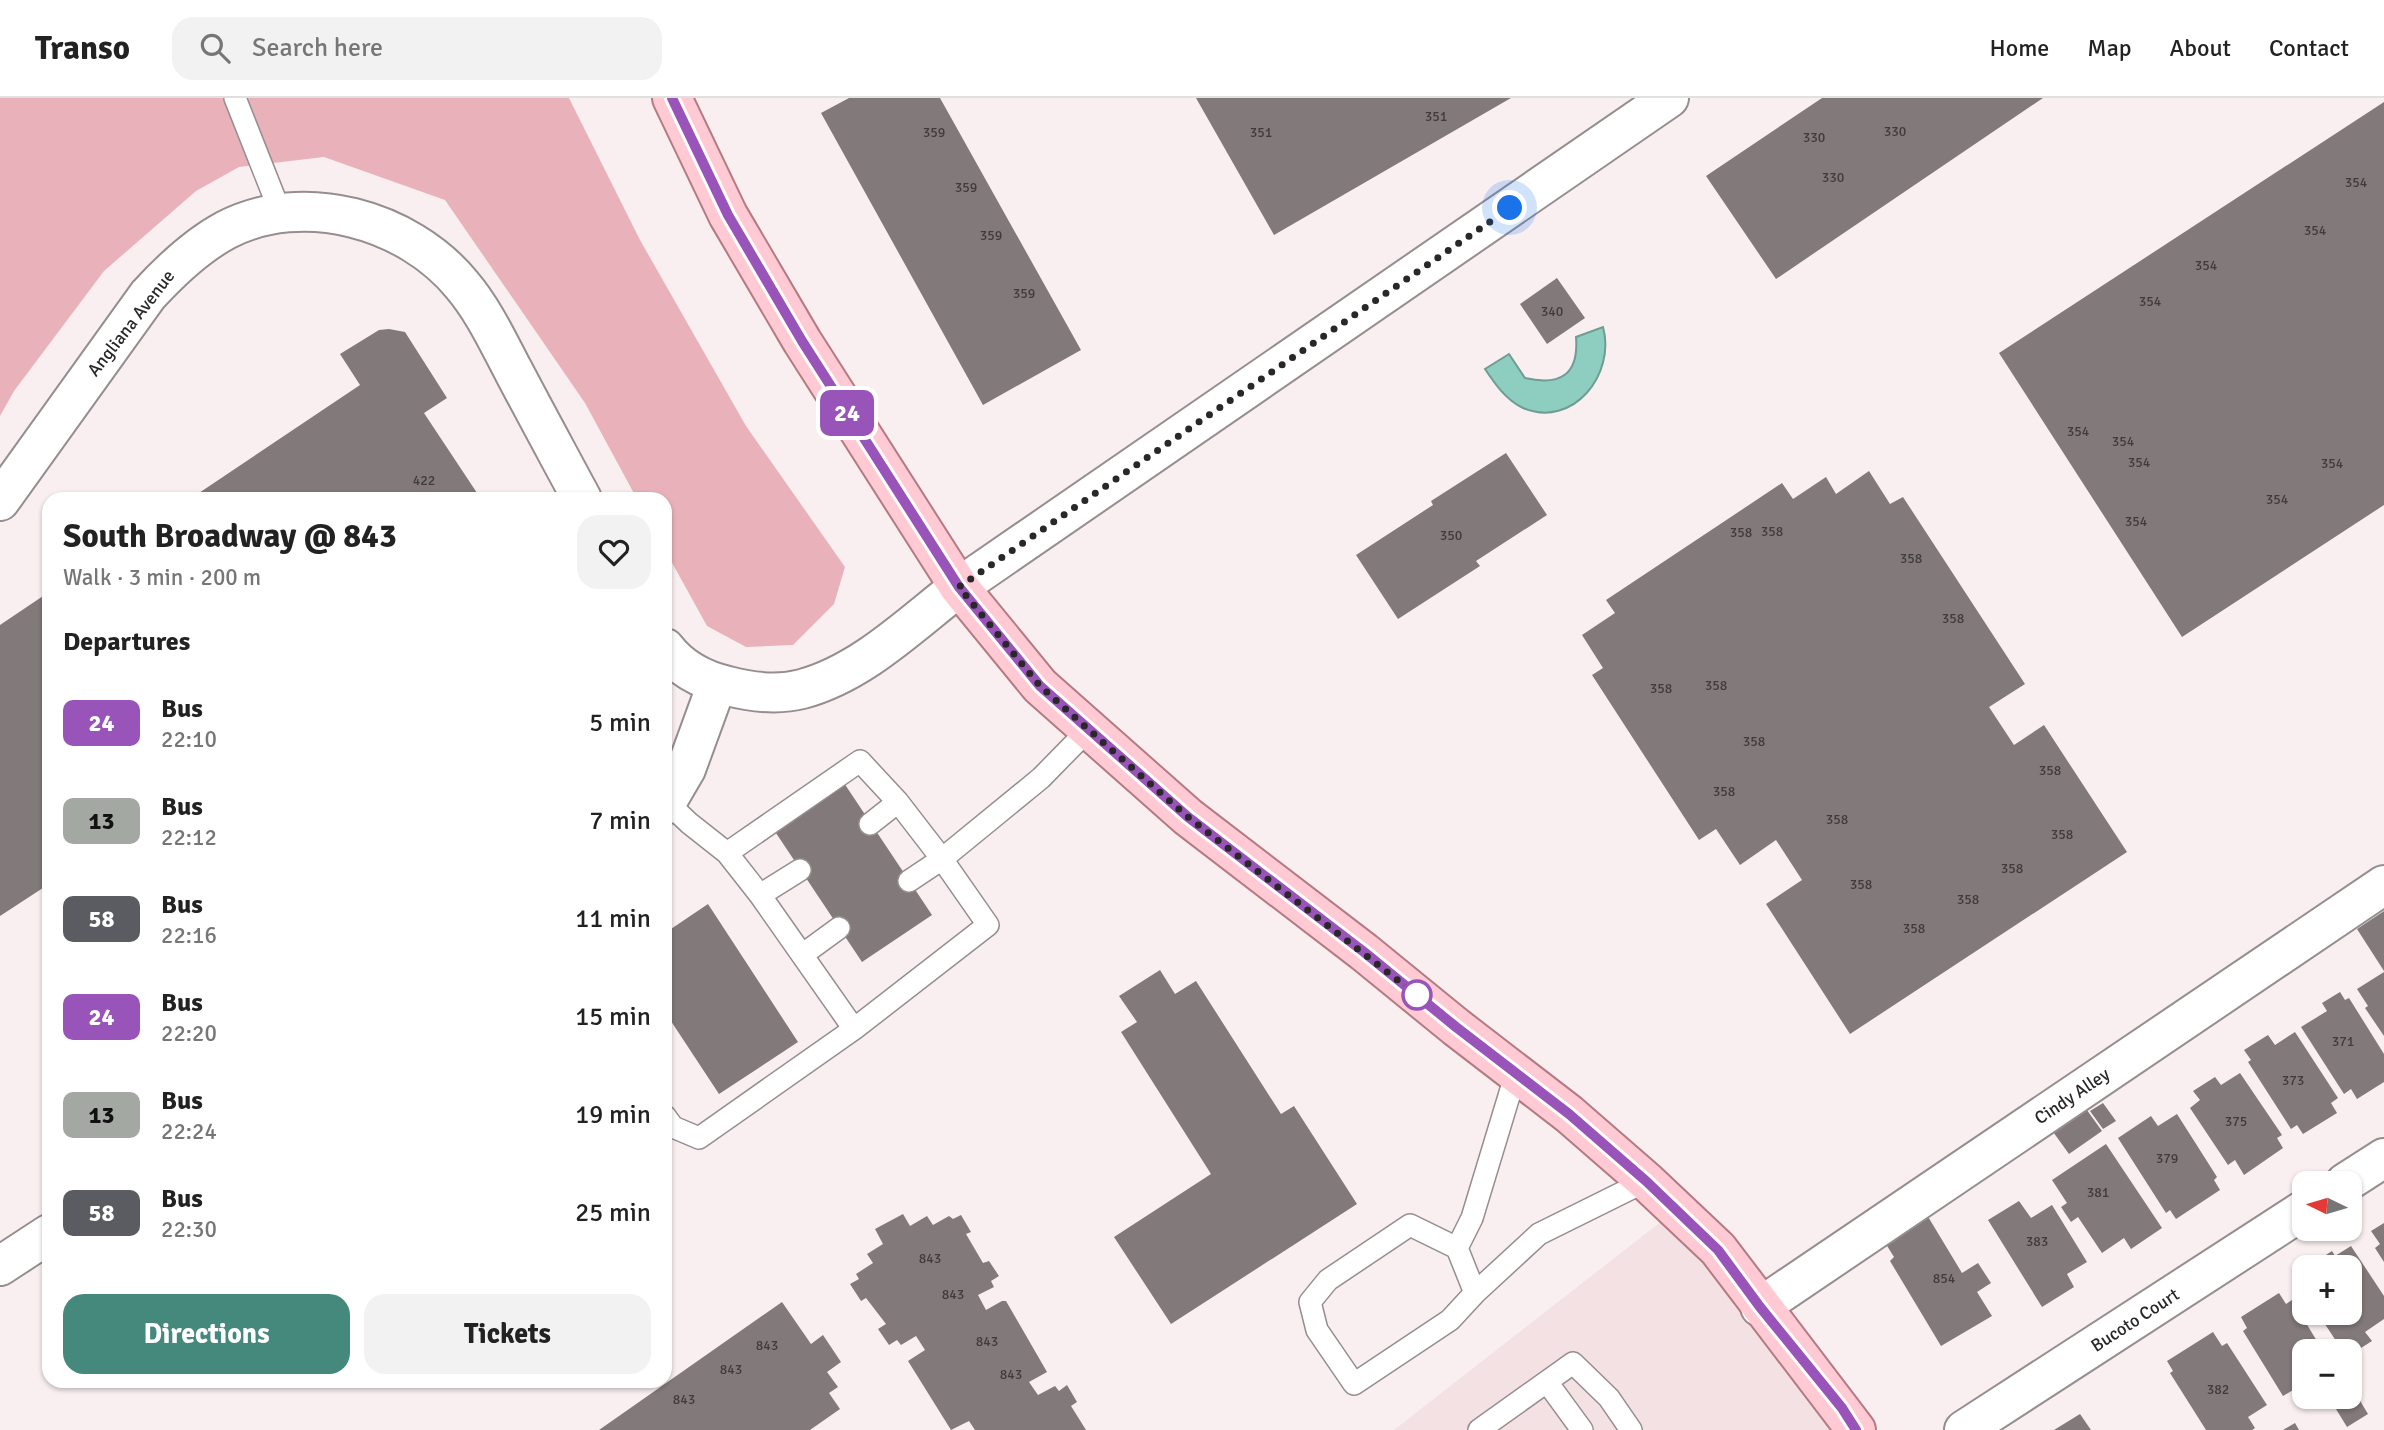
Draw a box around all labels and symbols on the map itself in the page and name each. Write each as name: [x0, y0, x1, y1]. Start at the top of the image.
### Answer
house number: 351: [1425, 108, 1447, 125]
house number: 330: [1884, 123, 1906, 140]
house number: 359: [923, 124, 945, 141]
house number: 351: [1250, 124, 1272, 141]
house number: 330: [1803, 129, 1825, 146]
house number: 330: [1822, 169, 1844, 186]
house number: 354: [2345, 174, 2368, 191]
house number: 359: [955, 179, 977, 196]
your location: [1492, 190, 1527, 225]
house number: 354: [2304, 222, 2327, 239]
house number: 359: [980, 227, 1002, 244]
house number: 354: [2195, 257, 2218, 274]
street label: Angliana Avenue: [83, 265, 179, 381]
house number: 359: [1013, 285, 1035, 302]
house number: 354: [2139, 293, 2162, 310]
house number: 340: [1541, 303, 1563, 320]
line badge: 24: [816, 390, 878, 436]
house number: 354: [2067, 423, 2090, 440]
house number: 354: [2112, 433, 2135, 450]
house number: 354: [2128, 454, 2151, 471]
house number: 354: [2321, 455, 2344, 472]
house number: 422: [413, 472, 435, 489]
house number: 354: [2266, 491, 2289, 508]
house number: 354: [2125, 513, 2148, 530]
house number: 358: [1761, 523, 1783, 540]
house number: 358: [1730, 524, 1752, 541]
house number: 350: [1440, 527, 1462, 544]
house number: 358: [1900, 550, 1922, 567]
house number: 358: [1942, 610, 1964, 627]
house number: 358: [1705, 677, 1727, 694]
house number: 358: [1650, 680, 1672, 697]
house number: 358: [1743, 733, 1765, 750]
house number: 358: [2039, 762, 2061, 779]
house number: 358: [1713, 783, 1735, 800]
house number: 358: [1826, 811, 1848, 828]
house number: 358: [2051, 826, 2073, 843]
house number: 358: [2001, 860, 2023, 877]
house number: 358: [1850, 876, 1872, 893]
house number: 358: [1957, 891, 1979, 908]
house number: 358: [1903, 920, 1925, 937]
unlabelled marker: [1402, 980, 1432, 1010]
house number: 371: [2332, 1033, 2354, 1050]
street label: Cindy Alley: [2030, 1063, 2114, 1129]
house number: 373: [2282, 1072, 2304, 1089]
house number: 375: [2225, 1113, 2247, 1130]
house number: 379: [2156, 1150, 2178, 1167]
north arrow: [2292, 1171, 2362, 1241]
house number: 381: [2087, 1184, 2109, 1201]
house number: 383: [2026, 1233, 2048, 1250]
house number: 843: [919, 1250, 941, 1267]
house number: 854: [1933, 1270, 1956, 1287]
street label: Bucoto Court: [2087, 1283, 2183, 1357]
house number: 843: [942, 1286, 964, 1303]
house number: 843: [976, 1333, 998, 1350]
house number: 843: [756, 1337, 778, 1354]
house number: 843: [720, 1361, 742, 1378]
house number: 843: [1000, 1366, 1022, 1383]
house number: 382: [2207, 1381, 2229, 1398]
house number: 843: [673, 1391, 695, 1408]

